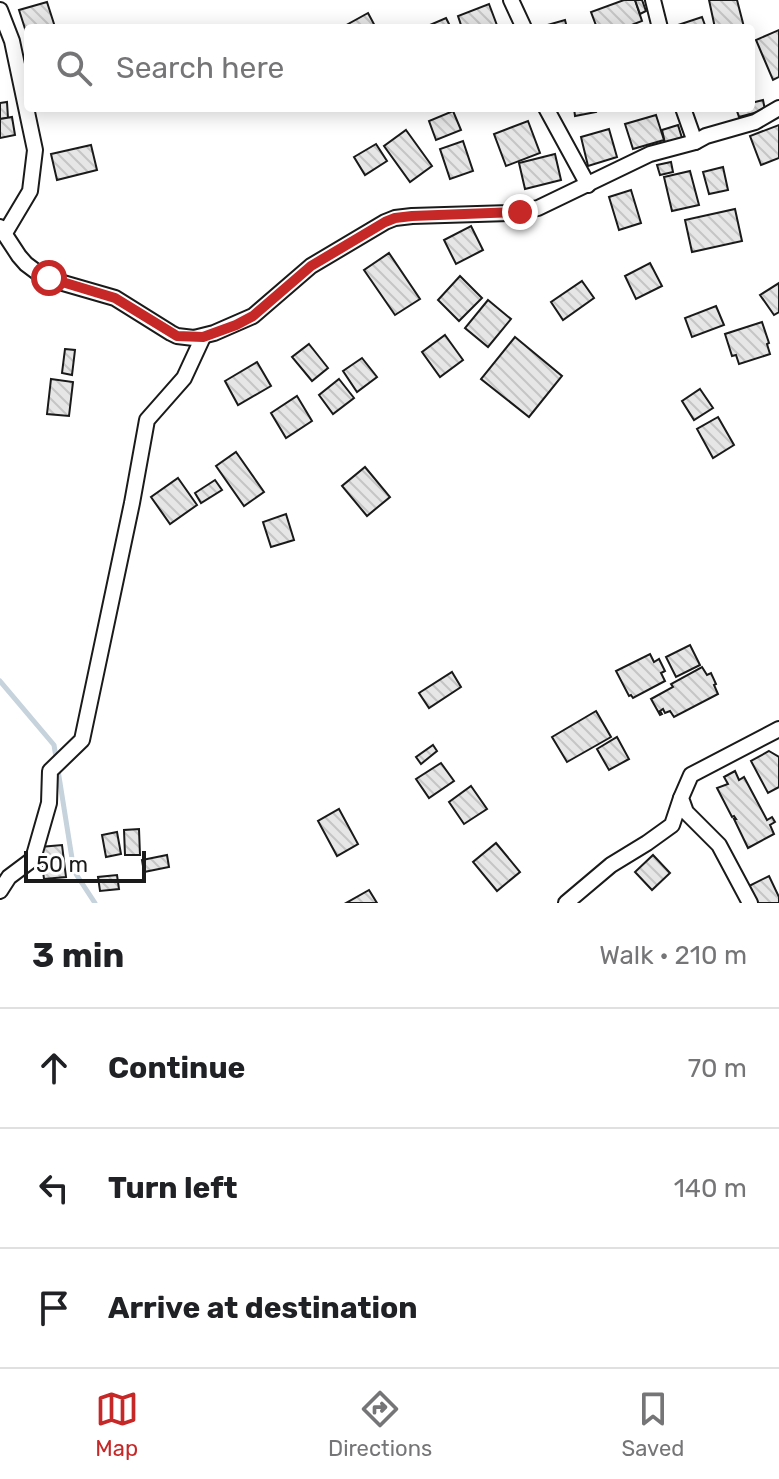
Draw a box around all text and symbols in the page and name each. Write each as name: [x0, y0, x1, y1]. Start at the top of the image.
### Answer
search box: [24, 24, 755, 112]
icon: search: [52, 46, 96, 90]
text: Search here: [116, 50, 284, 86]
route end: [502, 194, 538, 230]
route start: [31, 260, 67, 296]
scale bar: [24, 847, 146, 883]
text: 50 m: [36, 851, 88, 878]
text: 3 min: [32, 935, 124, 976]
text: Walk · 210 m: [599, 940, 747, 971]
icon: ahead: [32, 1046, 76, 1090]
text: Continue: [108, 1050, 245, 1086]
text: 70 m: [688, 1053, 747, 1084]
icon: left: [32, 1166, 76, 1210]
text: Turn left: [108, 1170, 238, 1206]
text: 140 m: [674, 1173, 747, 1204]
icon: arrive: [32, 1286, 76, 1330]
text: Arrive at destination: [108, 1290, 418, 1326]
tab: Map: [95, 1387, 139, 1462]
tab: Directions: [328, 1387, 432, 1462]
tab: Saved: [622, 1387, 684, 1462]

